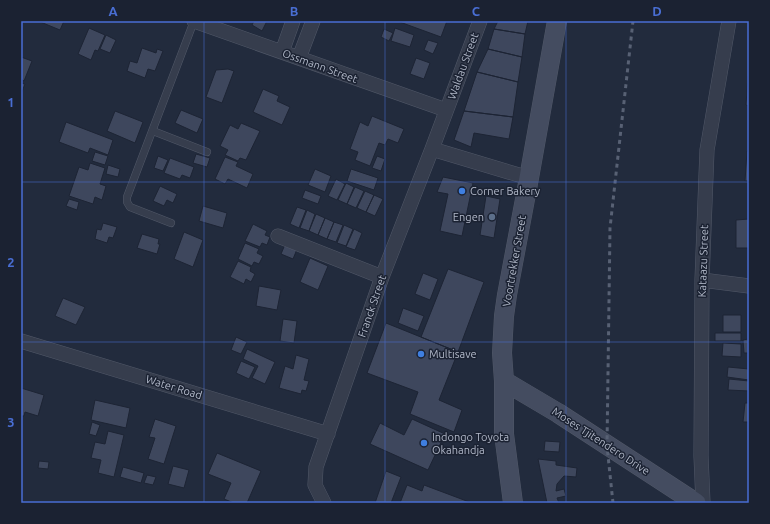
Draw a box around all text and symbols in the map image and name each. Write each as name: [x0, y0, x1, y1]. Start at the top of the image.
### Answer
text: A: [108, 4, 118, 18]
text: B: [290, 4, 299, 18]
text: C: [472, 4, 481, 18]
text: D: [652, 4, 662, 18]
street label: Waldau Street: [445, 30, 481, 101]
street label: Ossmann Street: [281, 47, 360, 85]
text: 1: [7, 95, 15, 109]
place label: Corner Bakery: [470, 185, 541, 197]
marker: Corner Bakery: [457, 186, 467, 196]
place label: Engen: [453, 211, 484, 223]
marker: Engen: [487, 212, 497, 222]
street label: Voortrekker Street: [500, 214, 528, 308]
street label: Kataazu Street: [696, 224, 710, 297]
text: 2: [7, 255, 15, 269]
street label: Franck Street: [356, 272, 389, 339]
place label: Multisave: [429, 348, 477, 360]
marker: Multisave: [416, 349, 426, 359]
street label: Water Road: [144, 373, 204, 401]
street label: Moses Tjitendero Drive: [550, 405, 652, 477]
text: 3: [7, 415, 15, 429]
place label: Indongo Toyota Okahandja: [432, 431, 509, 456]
marker: Indongo Toyota Okahandja: [419, 438, 429, 448]

